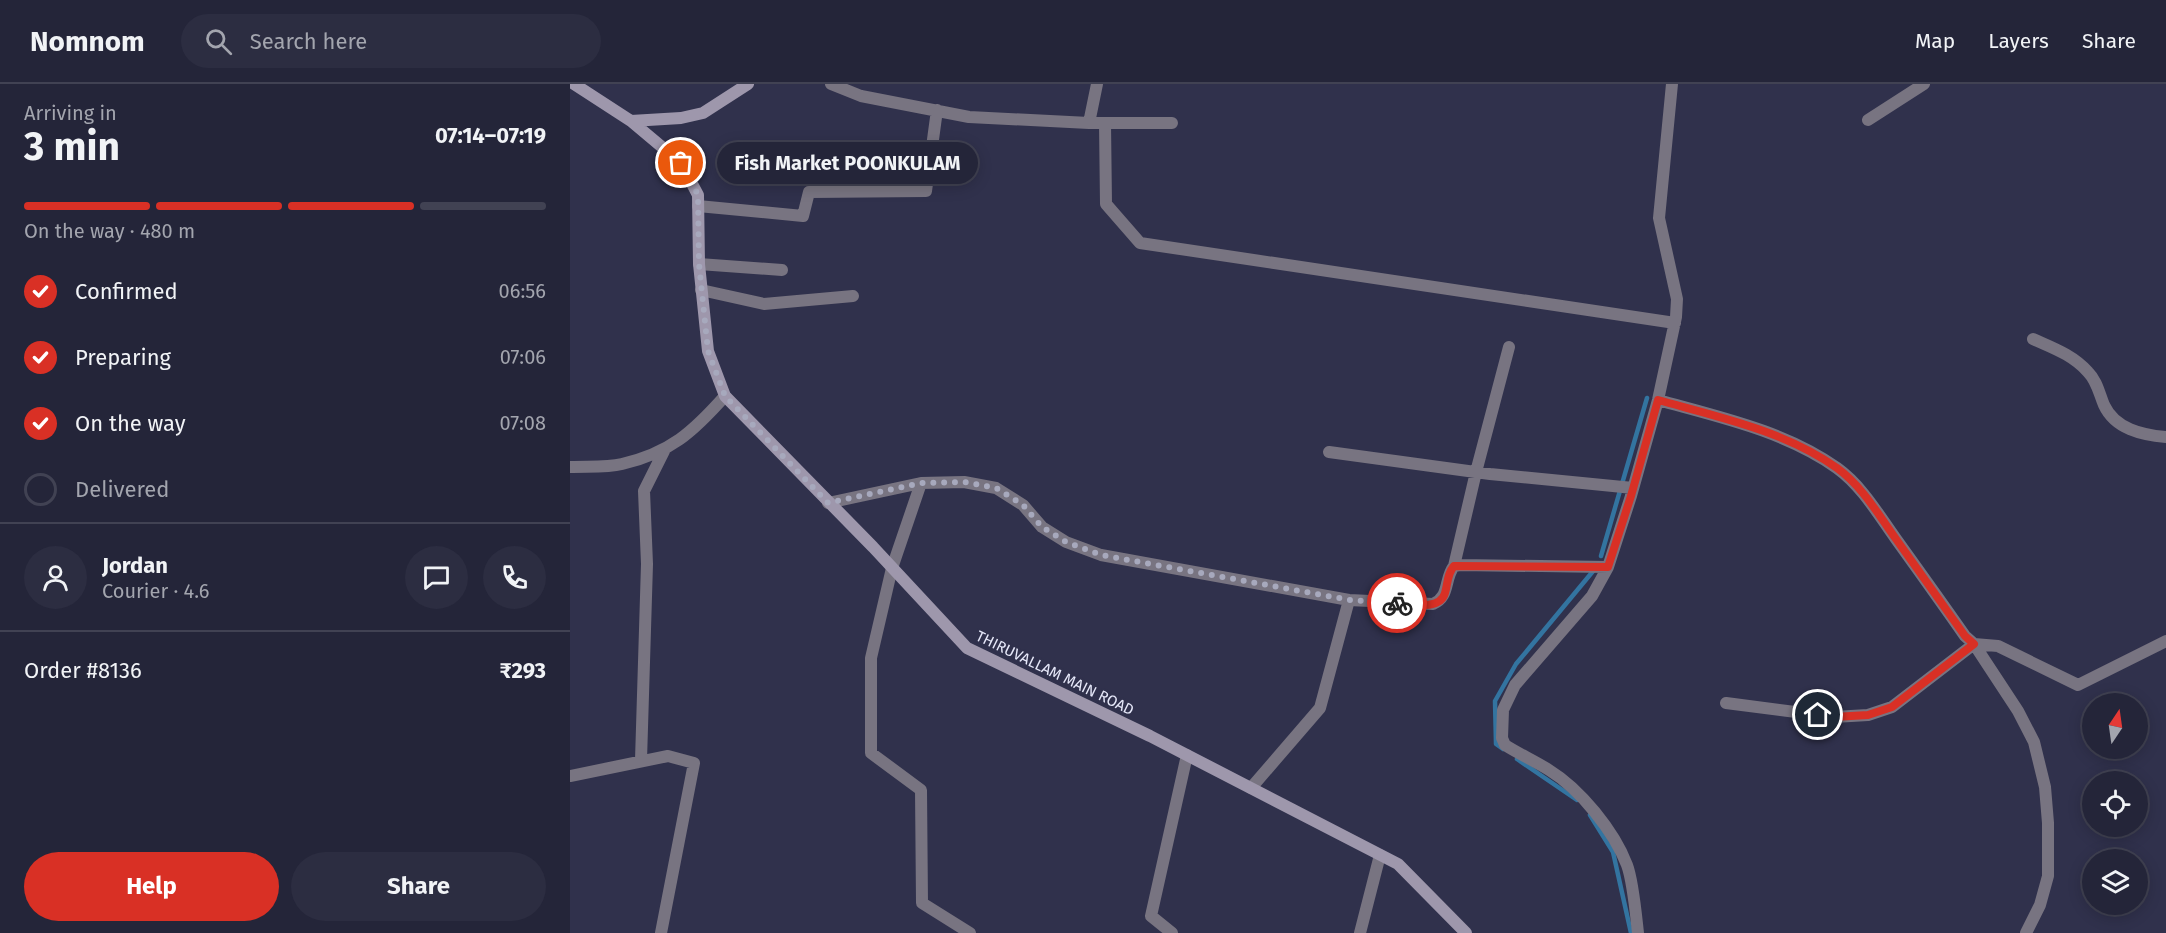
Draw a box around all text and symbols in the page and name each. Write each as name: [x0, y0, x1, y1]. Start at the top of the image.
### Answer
search box: [181, 14, 601, 68]
text: Nomnom: [30, 25, 145, 58]
icon: search: [202, 25, 235, 58]
text: Search here: [250, 28, 367, 55]
text: Map: [1915, 28, 1955, 54]
text: Layers: [1988, 28, 2049, 54]
text: Share: [2082, 28, 2136, 54]
text: Arriving in: [24, 101, 117, 125]
text: 07:14–07:19: [435, 122, 546, 149]
text: 3 min: [24, 124, 120, 170]
pin: [655, 137, 706, 188]
callout: Fish Market POONKULAM: [717, 142, 978, 184]
icon: bag: [664, 146, 697, 179]
text: Fish Market POONKULAM: [735, 151, 960, 175]
text: On the way · 480 m: [24, 219, 195, 243]
icon: check: [24, 275, 57, 308]
text: Confirmed: [75, 278, 178, 305]
text: 06:56: [499, 279, 546, 303]
icon: check: [24, 341, 57, 374]
text: Preparing: [75, 344, 171, 371]
text: 07:06: [500, 345, 546, 369]
icon: check: [24, 407, 57, 440]
text: On the way: [75, 410, 186, 437]
text: 07:08: [499, 411, 546, 435]
text: Delivered: [75, 476, 170, 503]
button: person: [24, 546, 87, 609]
button: chat: [405, 546, 468, 609]
button: phone: [483, 546, 546, 609]
text: Jordan: [102, 552, 168, 579]
courier: [1367, 573, 1427, 633]
text: Courier · 4.6: [102, 579, 209, 603]
icon: bike: [1381, 587, 1414, 620]
street label: THIRUVALLAM MAIN ROAD: [973, 627, 1137, 719]
text: Order #8136: [24, 657, 142, 684]
text: ₹293: [500, 657, 546, 684]
pin: [1792, 689, 1843, 740]
north arrow: [2082, 693, 2148, 759]
map controls: [2082, 693, 2148, 915]
icon: home: [1801, 698, 1834, 731]
button: locate: [2082, 771, 2148, 837]
button: layers: [2082, 849, 2148, 915]
button: Help: [24, 852, 279, 921]
button: Share: [291, 852, 546, 921]

